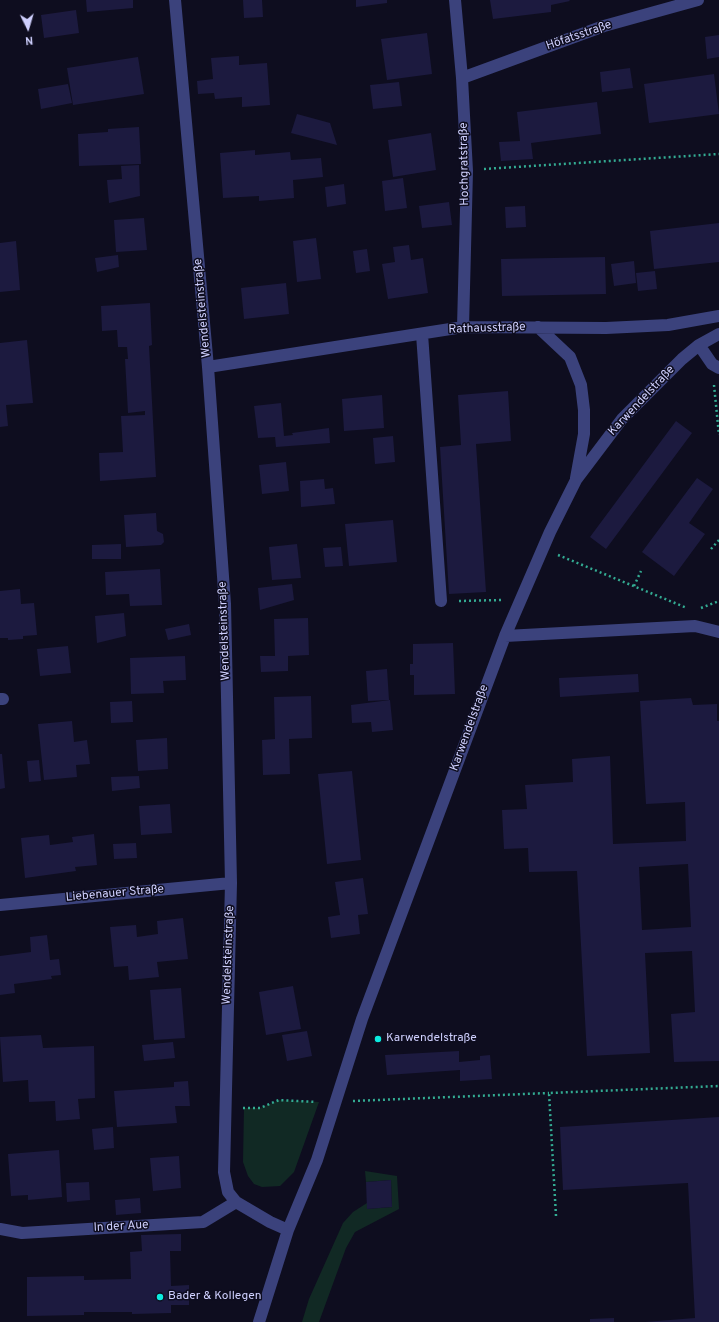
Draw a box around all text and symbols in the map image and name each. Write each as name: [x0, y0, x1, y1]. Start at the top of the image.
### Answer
north arrow: [8, 8, 48, 48]
street label: Höfatsstraße: [544, 18, 614, 54]
text: N: [24, 33, 34, 47]
street label: Hochgratstraße: [457, 122, 473, 206]
street label: Wendelsteinstraße: [192, 258, 214, 358]
street label: Rathausstraße: [448, 320, 526, 338]
street label: Karwendelstraße: [606, 363, 678, 439]
street label: Wendelsteinstraße: [216, 581, 234, 681]
street label: Karwendelstraße: [448, 683, 492, 773]
street label: Liebenauer Straße: [65, 883, 165, 905]
street label: Wendelsteinstraße: [220, 905, 238, 1005]
place label: Karwendelstraße: [386, 1032, 477, 1046]
marker: Karwendelstraße: [373, 1034, 383, 1044]
street label: In der Aue: [93, 1218, 149, 1236]
place label: Bader & Kollegen: [168, 1290, 262, 1304]
marker: Bader & Kollegen: [155, 1292, 165, 1302]

